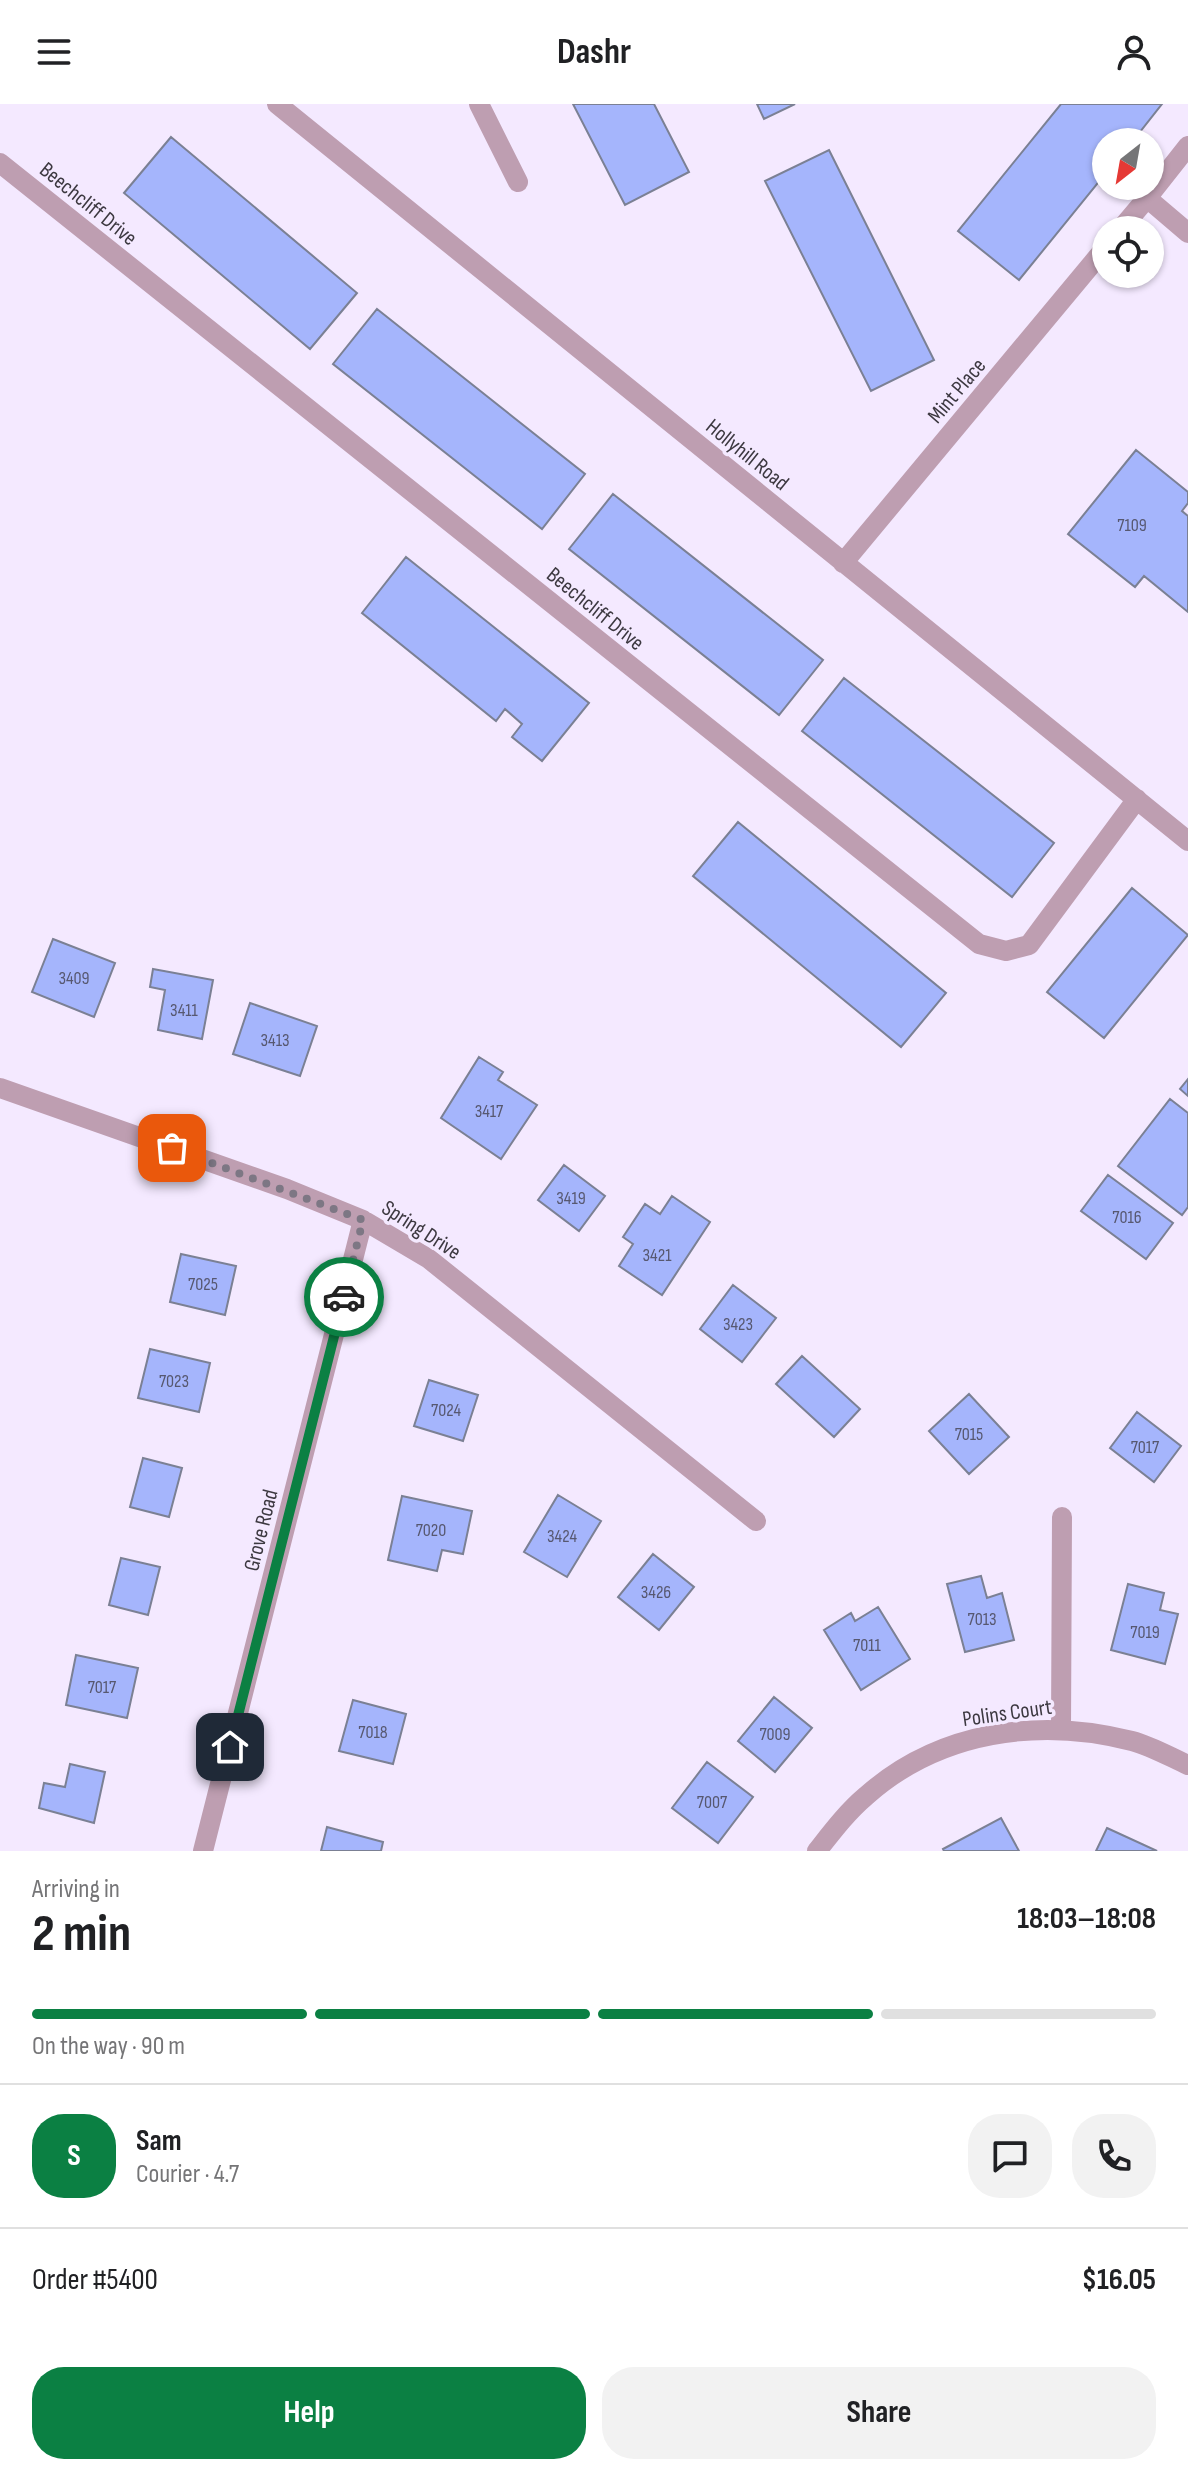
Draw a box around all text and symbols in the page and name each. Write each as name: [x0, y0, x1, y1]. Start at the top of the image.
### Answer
icon: menu: [32, 30, 76, 74]
icon: person: [1112, 30, 1156, 74]
text: Dashr: [557, 31, 631, 74]
north arrow: [1092, 128, 1164, 200]
map controls: [1092, 128, 1164, 288]
street label: Beechcliff Drive: [34, 157, 142, 252]
button: locate: [1092, 216, 1164, 288]
street label: Mint Place: [922, 353, 992, 429]
street label: Hollyhill Road: [700, 414, 794, 497]
house number: 7109: [1117, 515, 1147, 536]
street label: Beechcliff Drive: [541, 562, 649, 657]
house number: 3409: [58, 968, 90, 989]
house number: 3411: [170, 1000, 199, 1021]
house number: 3413: [261, 1030, 290, 1051]
house number: 3417: [475, 1101, 504, 1122]
pin: [138, 1114, 206, 1182]
icon: bag: [150, 1126, 194, 1170]
house number: 3419: [556, 1188, 586, 1209]
street label: Spring Drive: [376, 1195, 466, 1266]
house number: 7016: [1112, 1207, 1142, 1228]
house number: 3421: [643, 1245, 672, 1266]
courier: [304, 1257, 384, 1337]
house number: 7025: [188, 1274, 218, 1295]
icon: car: [322, 1275, 366, 1319]
house number: 3423: [723, 1314, 753, 1335]
house number: 7023: [159, 1371, 189, 1392]
house number: 7024: [431, 1400, 461, 1421]
house number: 7015: [955, 1424, 983, 1445]
house number: 7017: [1131, 1437, 1160, 1458]
street label: Grove Road: [238, 1487, 285, 1574]
house number: 7020: [416, 1520, 446, 1541]
house number: 3424: [547, 1526, 577, 1547]
house number: 3426: [641, 1582, 671, 1603]
house number: 7013: [967, 1609, 997, 1630]
house number: 7019: [1130, 1622, 1160, 1643]
house number: 7011: [853, 1635, 882, 1656]
house number: 7017: [88, 1677, 117, 1698]
street label: Polins Court: [961, 1694, 1054, 1733]
pin: [196, 1713, 264, 1781]
house number: 7018: [358, 1722, 388, 1743]
house number: 7009: [759, 1724, 791, 1745]
icon: home: [208, 1725, 252, 1769]
house number: 7007: [697, 1792, 728, 1813]
text: Arriving in: [32, 1874, 120, 1905]
text: 18:03–18:08: [1017, 1901, 1156, 1937]
text: 2 min: [32, 1903, 131, 1966]
text: On the way · 90 m: [32, 2031, 185, 2062]
button: chat: [968, 2114, 1052, 2198]
button: phone: [1072, 2114, 1156, 2198]
text: Sam: [136, 2123, 182, 2159]
text: S: [67, 2138, 81, 2174]
text: Courier · 4.7: [136, 2159, 239, 2190]
text: Order #5400: [32, 2262, 158, 2298]
text: $16.05: [1082, 2262, 1156, 2298]
button: Help: [32, 2367, 586, 2459]
button: Share: [602, 2367, 1156, 2459]

